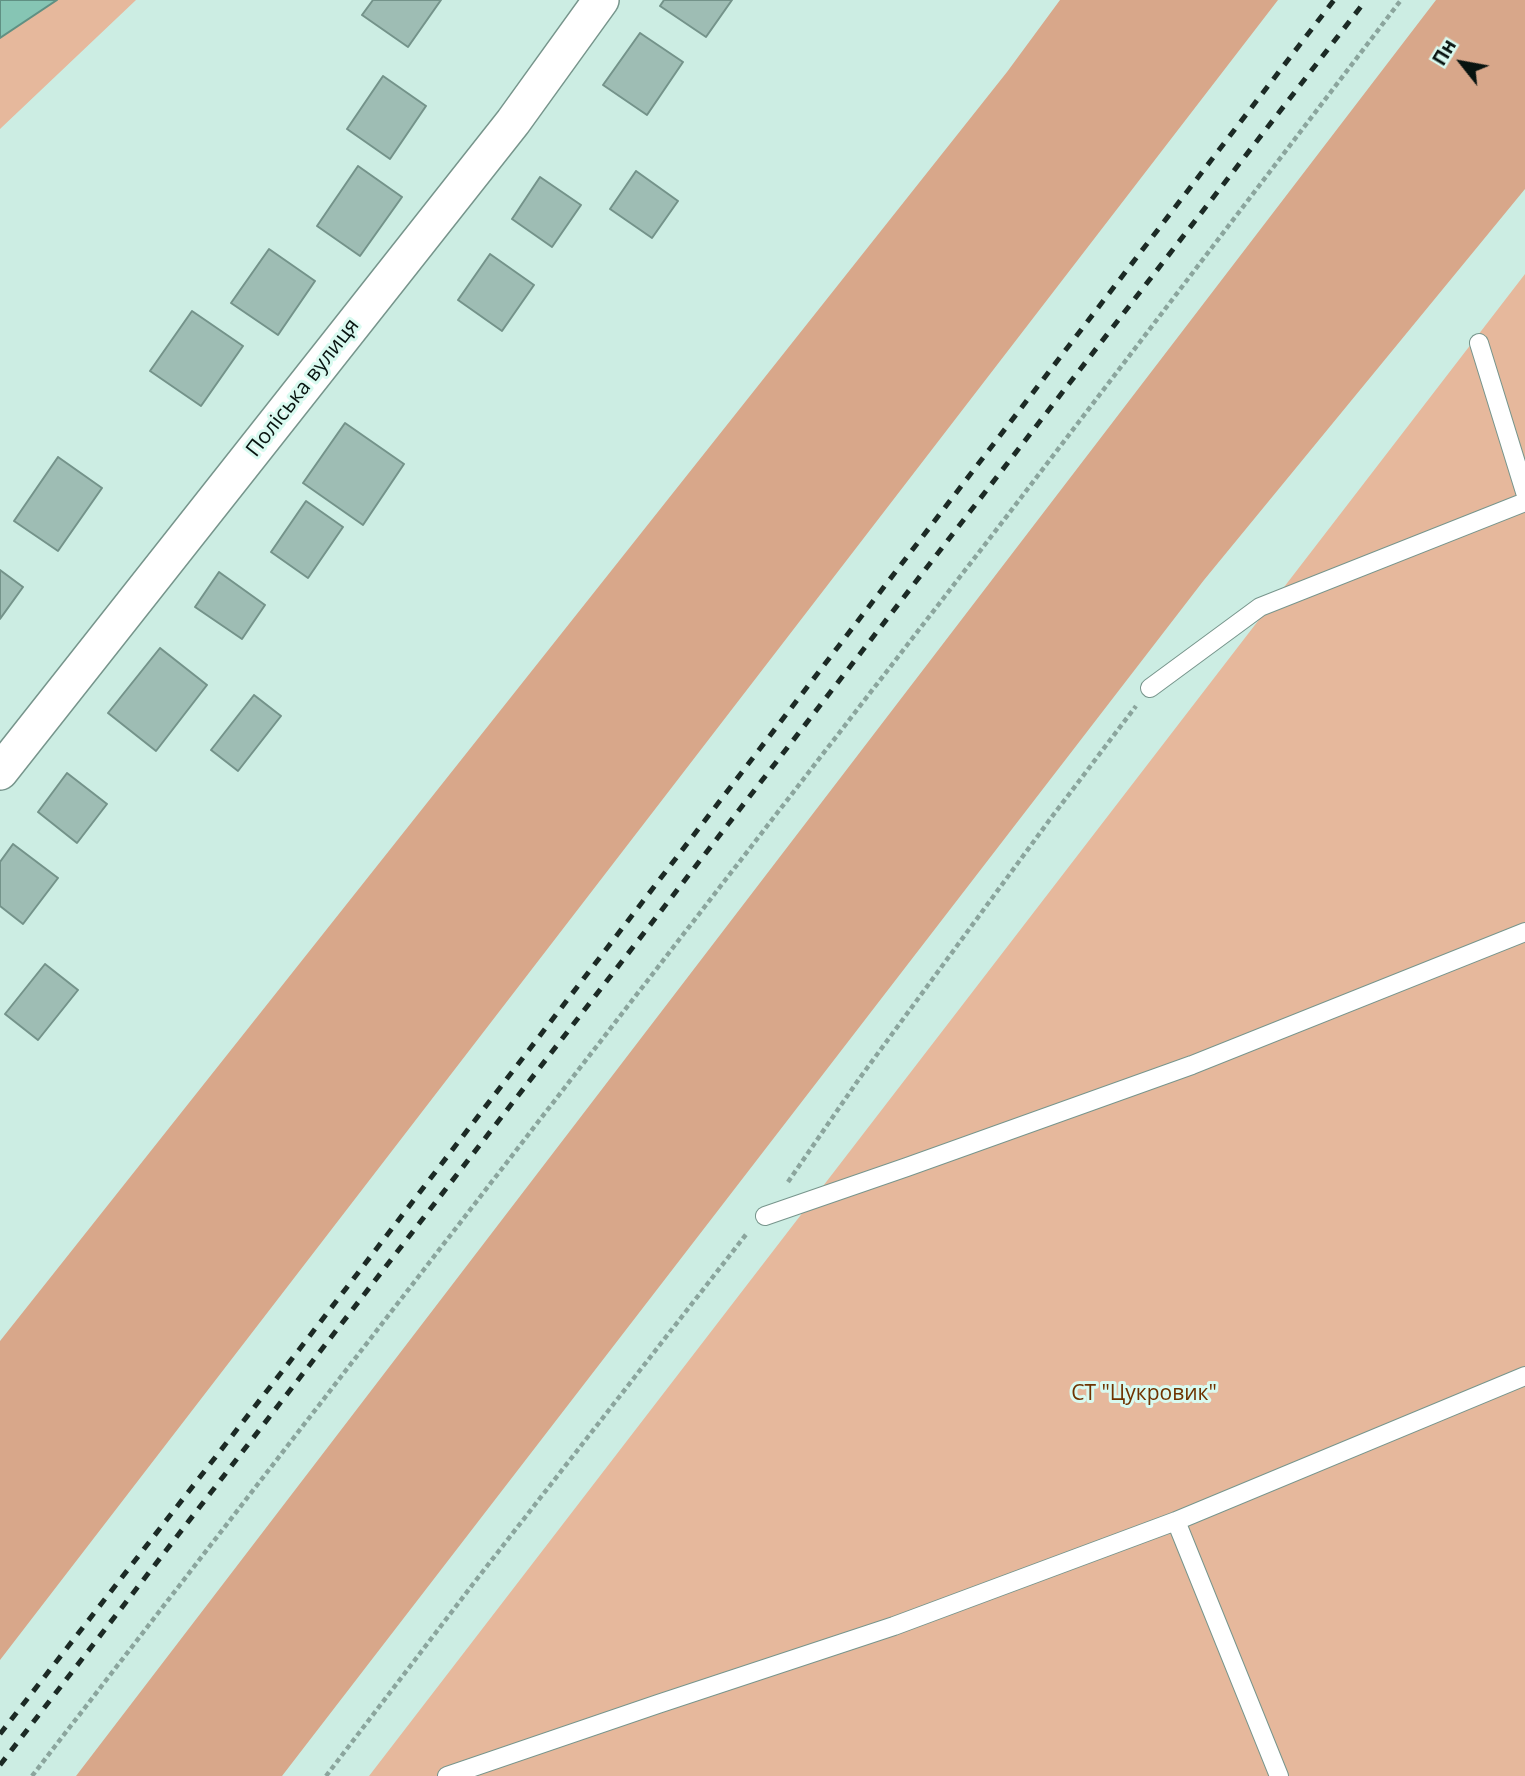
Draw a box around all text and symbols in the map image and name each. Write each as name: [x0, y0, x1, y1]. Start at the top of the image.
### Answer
north arrow: [1427, 28, 1497, 98]
text: Пн: [1426, 34, 1462, 70]
street label: Поліська вулиця: [241, 314, 365, 462]
park label: СТ "Цукровик": [1071, 1381, 1217, 1407]

